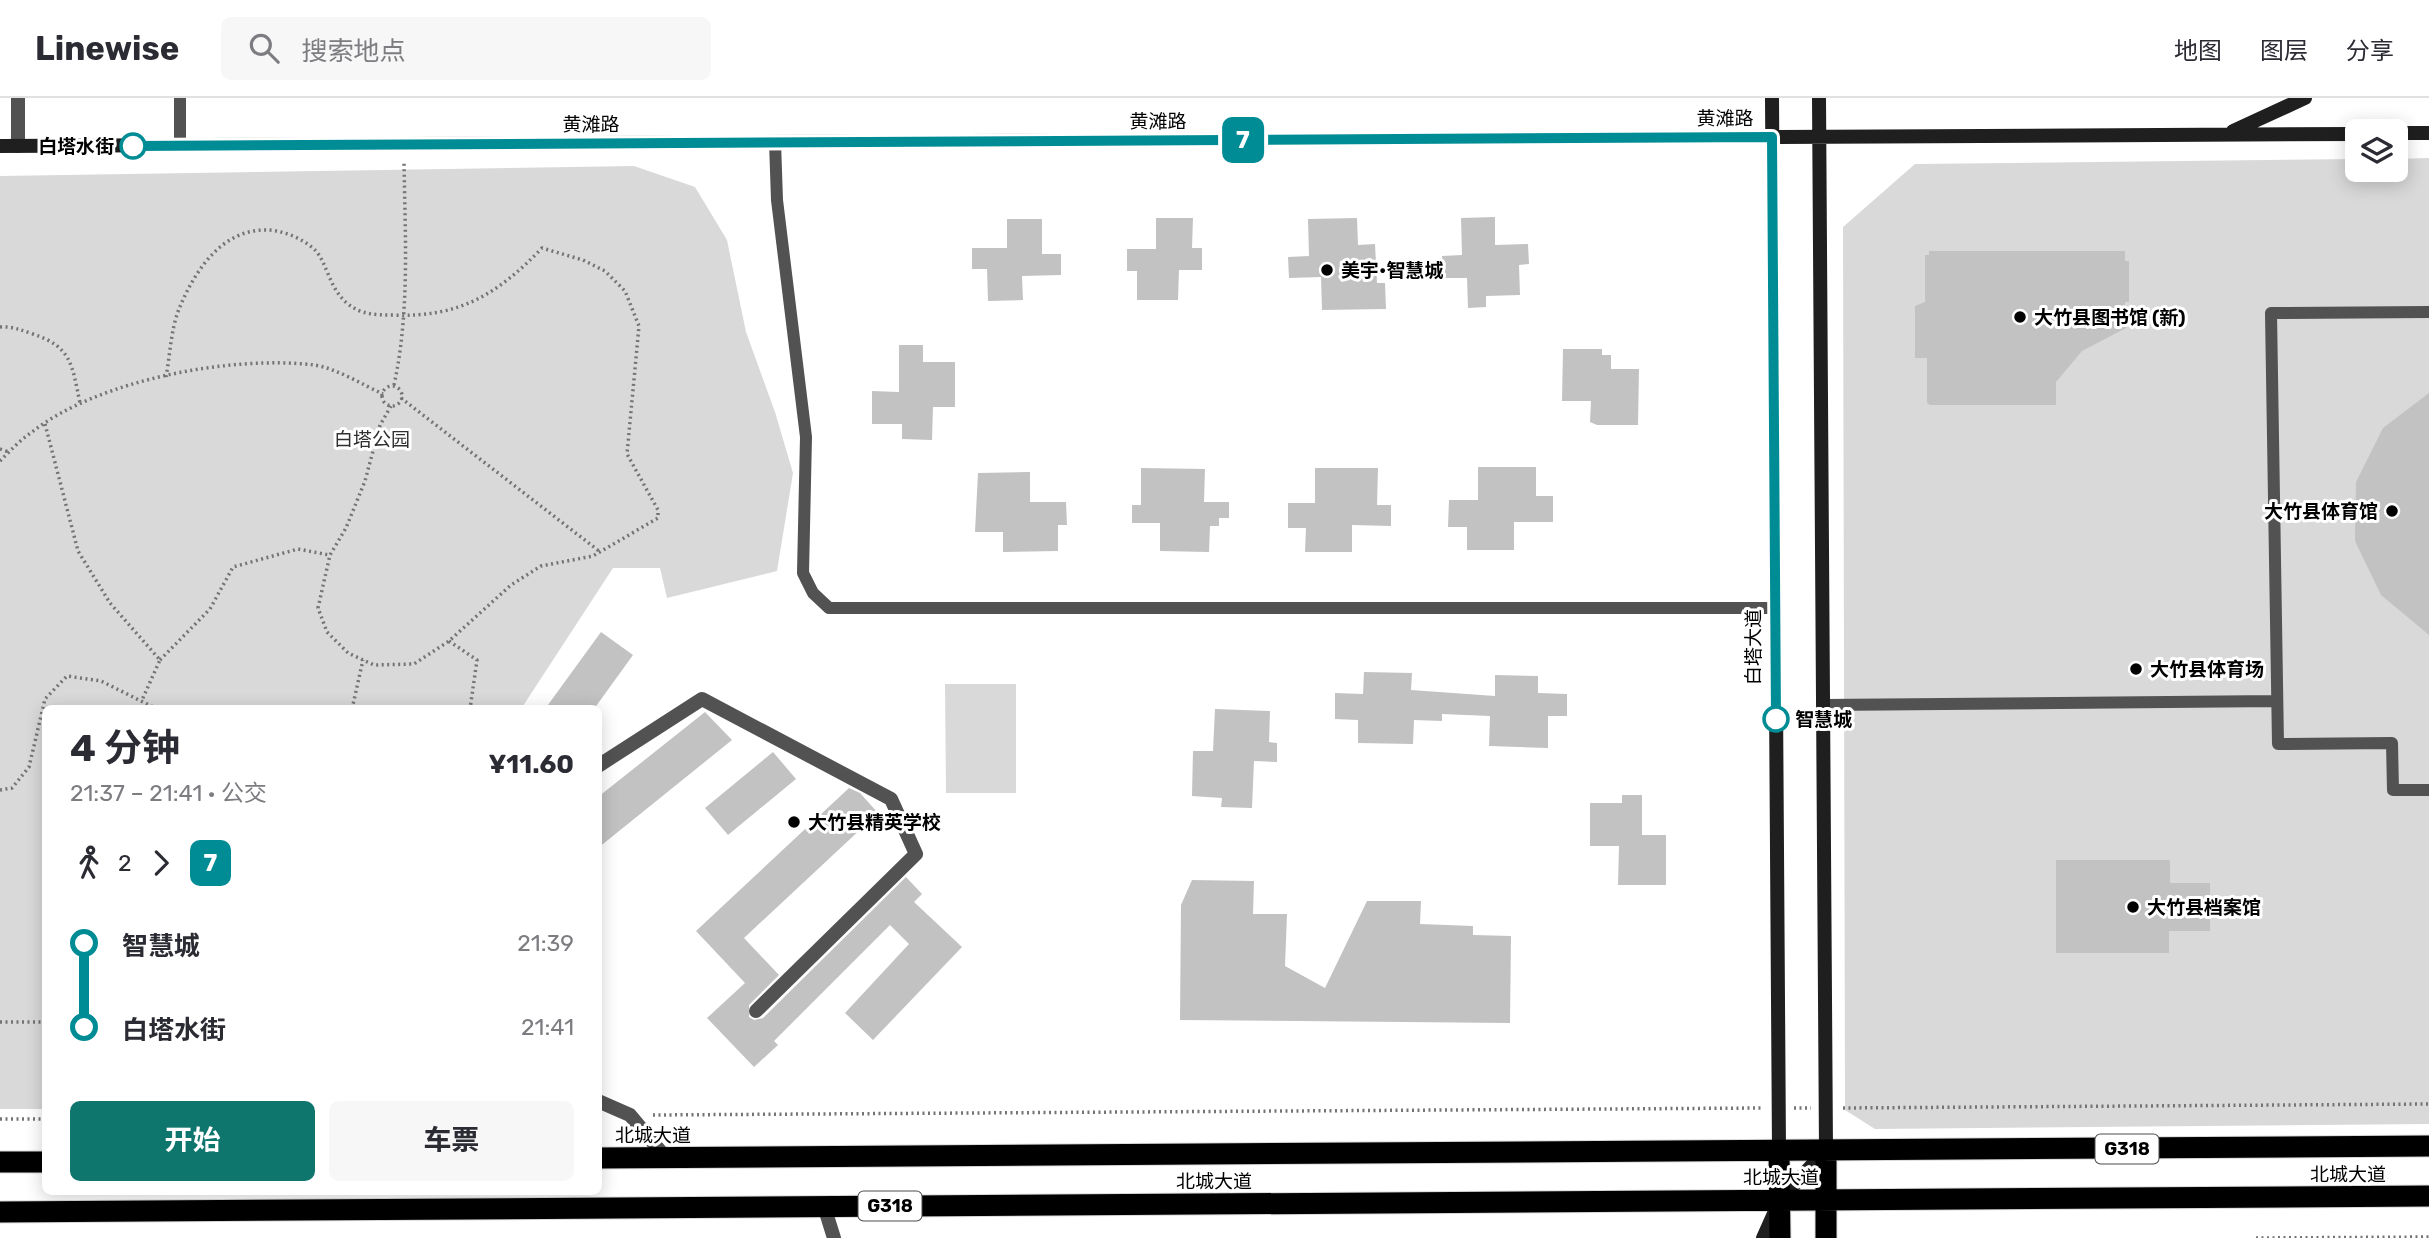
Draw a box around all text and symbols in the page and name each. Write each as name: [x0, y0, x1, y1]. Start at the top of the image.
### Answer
search box: [221, 17, 711, 80]
text: Linewise: [35, 29, 179, 68]
icon: search: [245, 29, 283, 67]
text: 搜索地点: [301, 36, 405, 67]
text: 地图: [2174, 37, 2222, 65]
text: 图层: [2260, 37, 2308, 65]
text: 分享: [2346, 37, 2394, 65]
street label: 黄滩路: [1696, 107, 1754, 130]
street label: 黄滩路: [1129, 110, 1187, 133]
street label: 黄滩路: [562, 113, 620, 136]
line badge: 7: [1220, 117, 1266, 163]
map controls: [2345, 119, 2408, 182]
button: layers: [2345, 119, 2408, 182]
text: 7: [1236, 126, 1250, 154]
marker: 白塔水街: [120, 133, 146, 159]
place label: 白塔水街: [38, 135, 114, 158]
place label: 美宇•智慧城: [1341, 259, 1443, 282]
marker: 美宇•智慧城: [1319, 262, 1335, 278]
place label: 大竹县图书馆 (新): [2034, 306, 2186, 329]
marker: 大竹县图书馆 (新): [2012, 309, 2028, 325]
park label: 白塔公园: [334, 428, 410, 451]
place label: 大竹县体育馆: [2264, 500, 2378, 523]
marker: 大竹县体育馆: [2384, 503, 2400, 519]
street label: 白塔大道: [1742, 609, 1765, 685]
place label: 大竹县体育场: [2150, 658, 2264, 681]
marker: 大竹县体育场: [2128, 661, 2144, 677]
marker: 智慧城: [1763, 706, 1789, 732]
place label: 智慧城: [1795, 708, 1852, 731]
text: 4 分钟: [70, 725, 180, 771]
text: ¥11.60: [488, 749, 574, 780]
text: 21:37 – 21:41 · 公交: [70, 779, 267, 807]
place label: 大竹县精英学校: [808, 811, 941, 834]
marker: 大竹县精英学校: [786, 814, 802, 830]
icon: walk: [70, 844, 108, 882]
icon: forward: [142, 844, 180, 882]
text: 2: [118, 849, 132, 877]
text: 7: [204, 849, 217, 877]
place label: 大竹县档案馆: [2147, 896, 2261, 919]
marker: 大竹县档案馆: [2125, 899, 2141, 915]
text: 21:39: [517, 929, 574, 957]
text: 智慧城: [122, 931, 200, 962]
text: 21:41: [521, 1013, 574, 1041]
text: 白塔水街: [122, 1015, 226, 1046]
button: 开始: [70, 1101, 315, 1181]
button: 车票: [329, 1101, 574, 1181]
street label: 北城大道: [615, 1124, 691, 1147]
road number: G318: [2096, 1134, 2158, 1164]
street label: 北城大道: [2310, 1163, 2386, 1186]
street label: 北城大道: [1743, 1166, 1819, 1189]
street label: 北城大道: [1176, 1170, 1252, 1193]
road number: G318: [858, 1191, 922, 1220]

